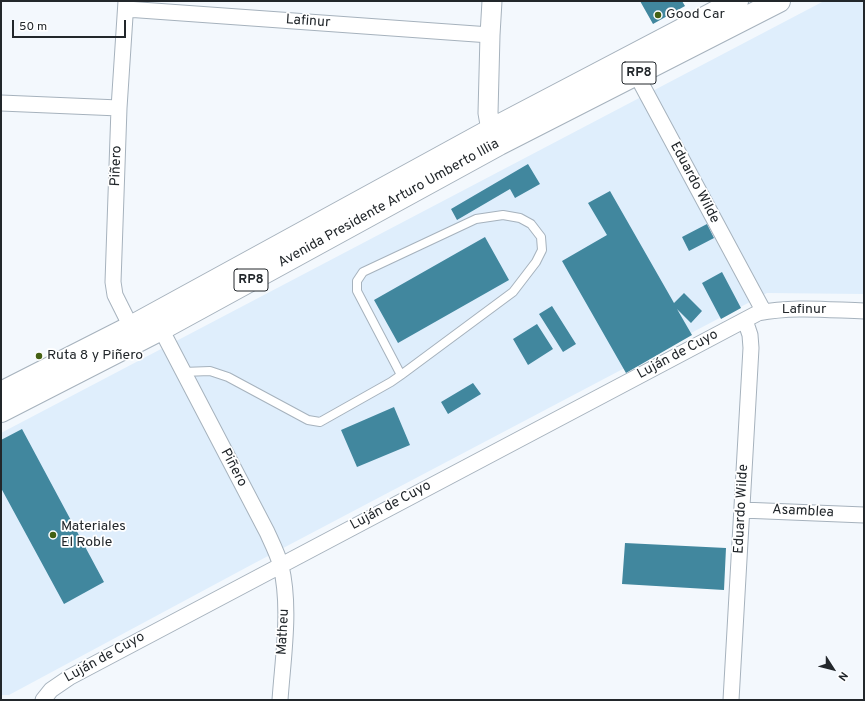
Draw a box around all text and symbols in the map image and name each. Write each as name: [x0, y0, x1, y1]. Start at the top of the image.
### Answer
place label: Good Car: [666, 7, 725, 23]
marker: Good Car: [653, 10, 663, 20]
scale bar: [14, 12, 128, 38]
street label: Lafinur: [285, 12, 331, 32]
text: 50 m: [19, 19, 47, 35]
road number: RP8: [622, 62, 656, 84]
street label: Avenida Presidente Arturo Umberto Illia: [276, 136, 502, 272]
street label: Eduardo Wilde: [666, 139, 722, 227]
street label: Piñero: [108, 145, 126, 187]
road number: RP8: [234, 269, 268, 291]
street label: Lafinur: [782, 302, 826, 318]
street label: Luján de Cuyo: [635, 327, 721, 383]
place label: Ruta 8 y Piñero: [47, 348, 143, 364]
marker: Ruta 8 y Piñero: [34, 351, 44, 361]
street label: Piñero: [216, 446, 250, 490]
street label: Eduardo Wilde: [731, 464, 753, 554]
street label: Luján de Cuyo: [348, 478, 434, 534]
street label: Asamblea: [772, 502, 834, 522]
place label: Materiales El Roble: [61, 519, 126, 552]
marker: Materiales El Roble: [48, 530, 58, 540]
street label: Matheu: [274, 608, 294, 656]
street label: Luján de Cuyo: [62, 629, 148, 687]
north arrow: [813, 649, 853, 689]
text: N: [835, 669, 851, 683]

